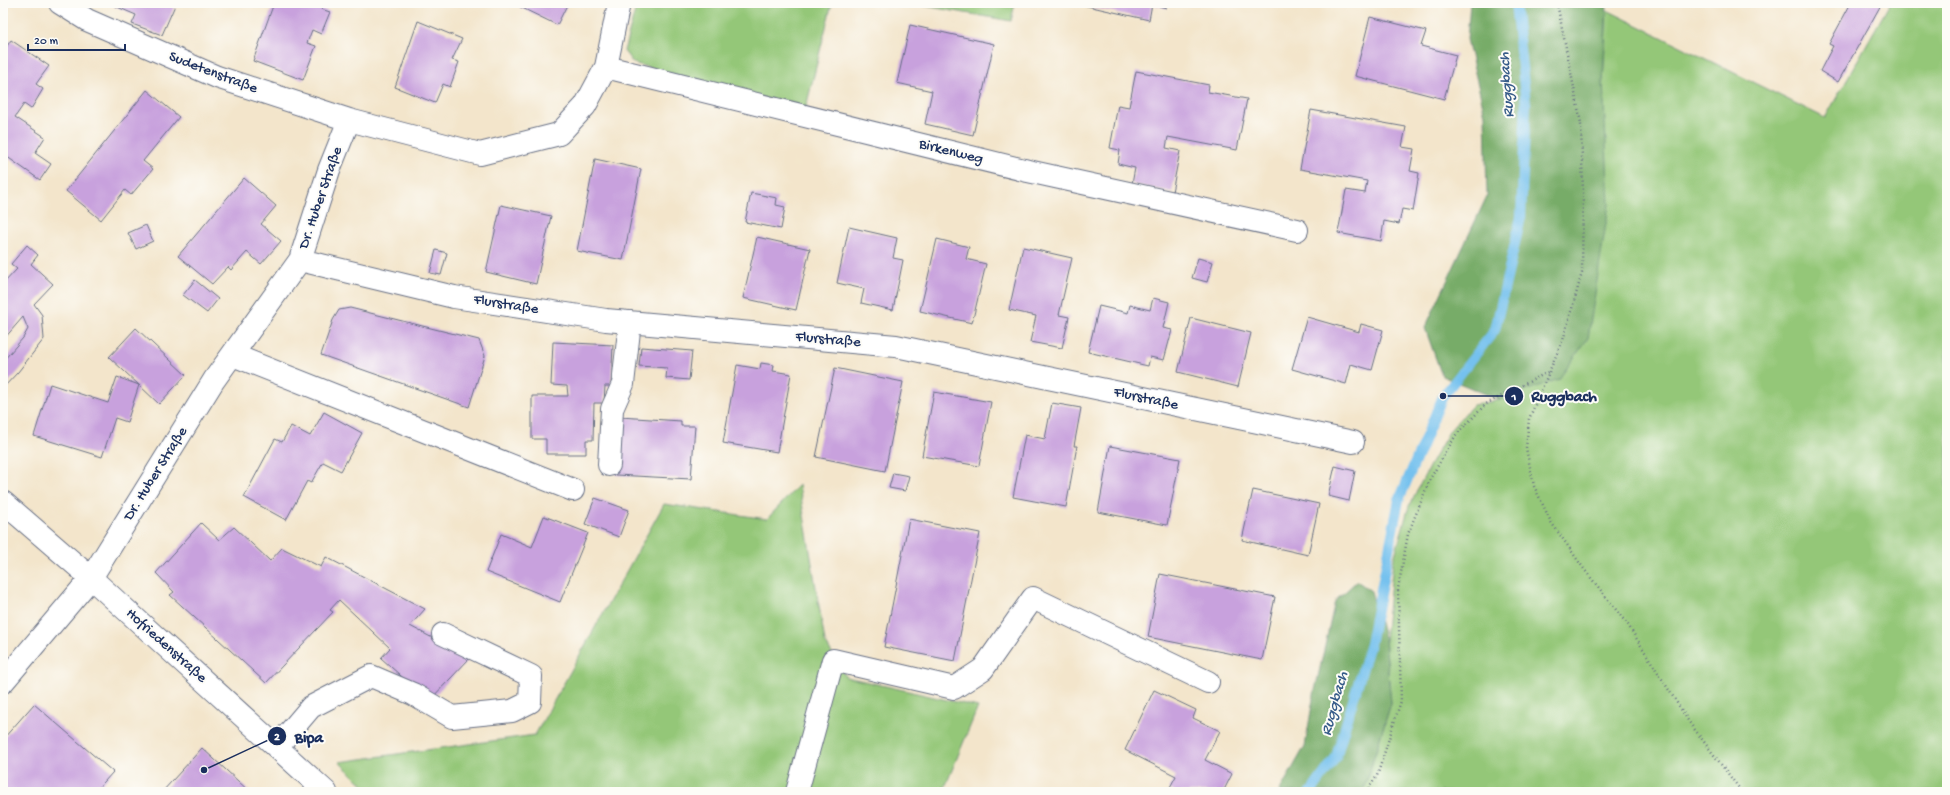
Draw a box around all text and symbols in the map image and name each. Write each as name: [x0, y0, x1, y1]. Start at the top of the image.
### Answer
scale bar: [28, 26, 125, 52]
text: 20 m: [34, 35, 59, 49]
street label: Sudetenstraße: [166, 48, 260, 98]
water label: Ruggbach: [1496, 51, 1520, 118]
street label: Birkenweg: [916, 135, 985, 169]
street label: Dr. Huber Straße: [295, 144, 347, 252]
street label: Flurstraße: [471, 291, 540, 319]
street label: Flurstraße: [794, 328, 862, 352]
callout: Ruggbach: [1504, 382, 1605, 410]
street label: Flurstraße: [1111, 383, 1180, 415]
text: Ruggbach: [1530, 389, 1597, 408]
text: 1: [1511, 391, 1517, 405]
street label: Dr. Huber Straße: [119, 424, 192, 525]
street label: Hofriedenstraße: [122, 605, 211, 687]
water label: Ruggbach: [1318, 670, 1354, 738]
callout: Bipa: [267, 722, 331, 750]
text: Bipa: [294, 730, 324, 749]
text: 2: [274, 731, 280, 745]

